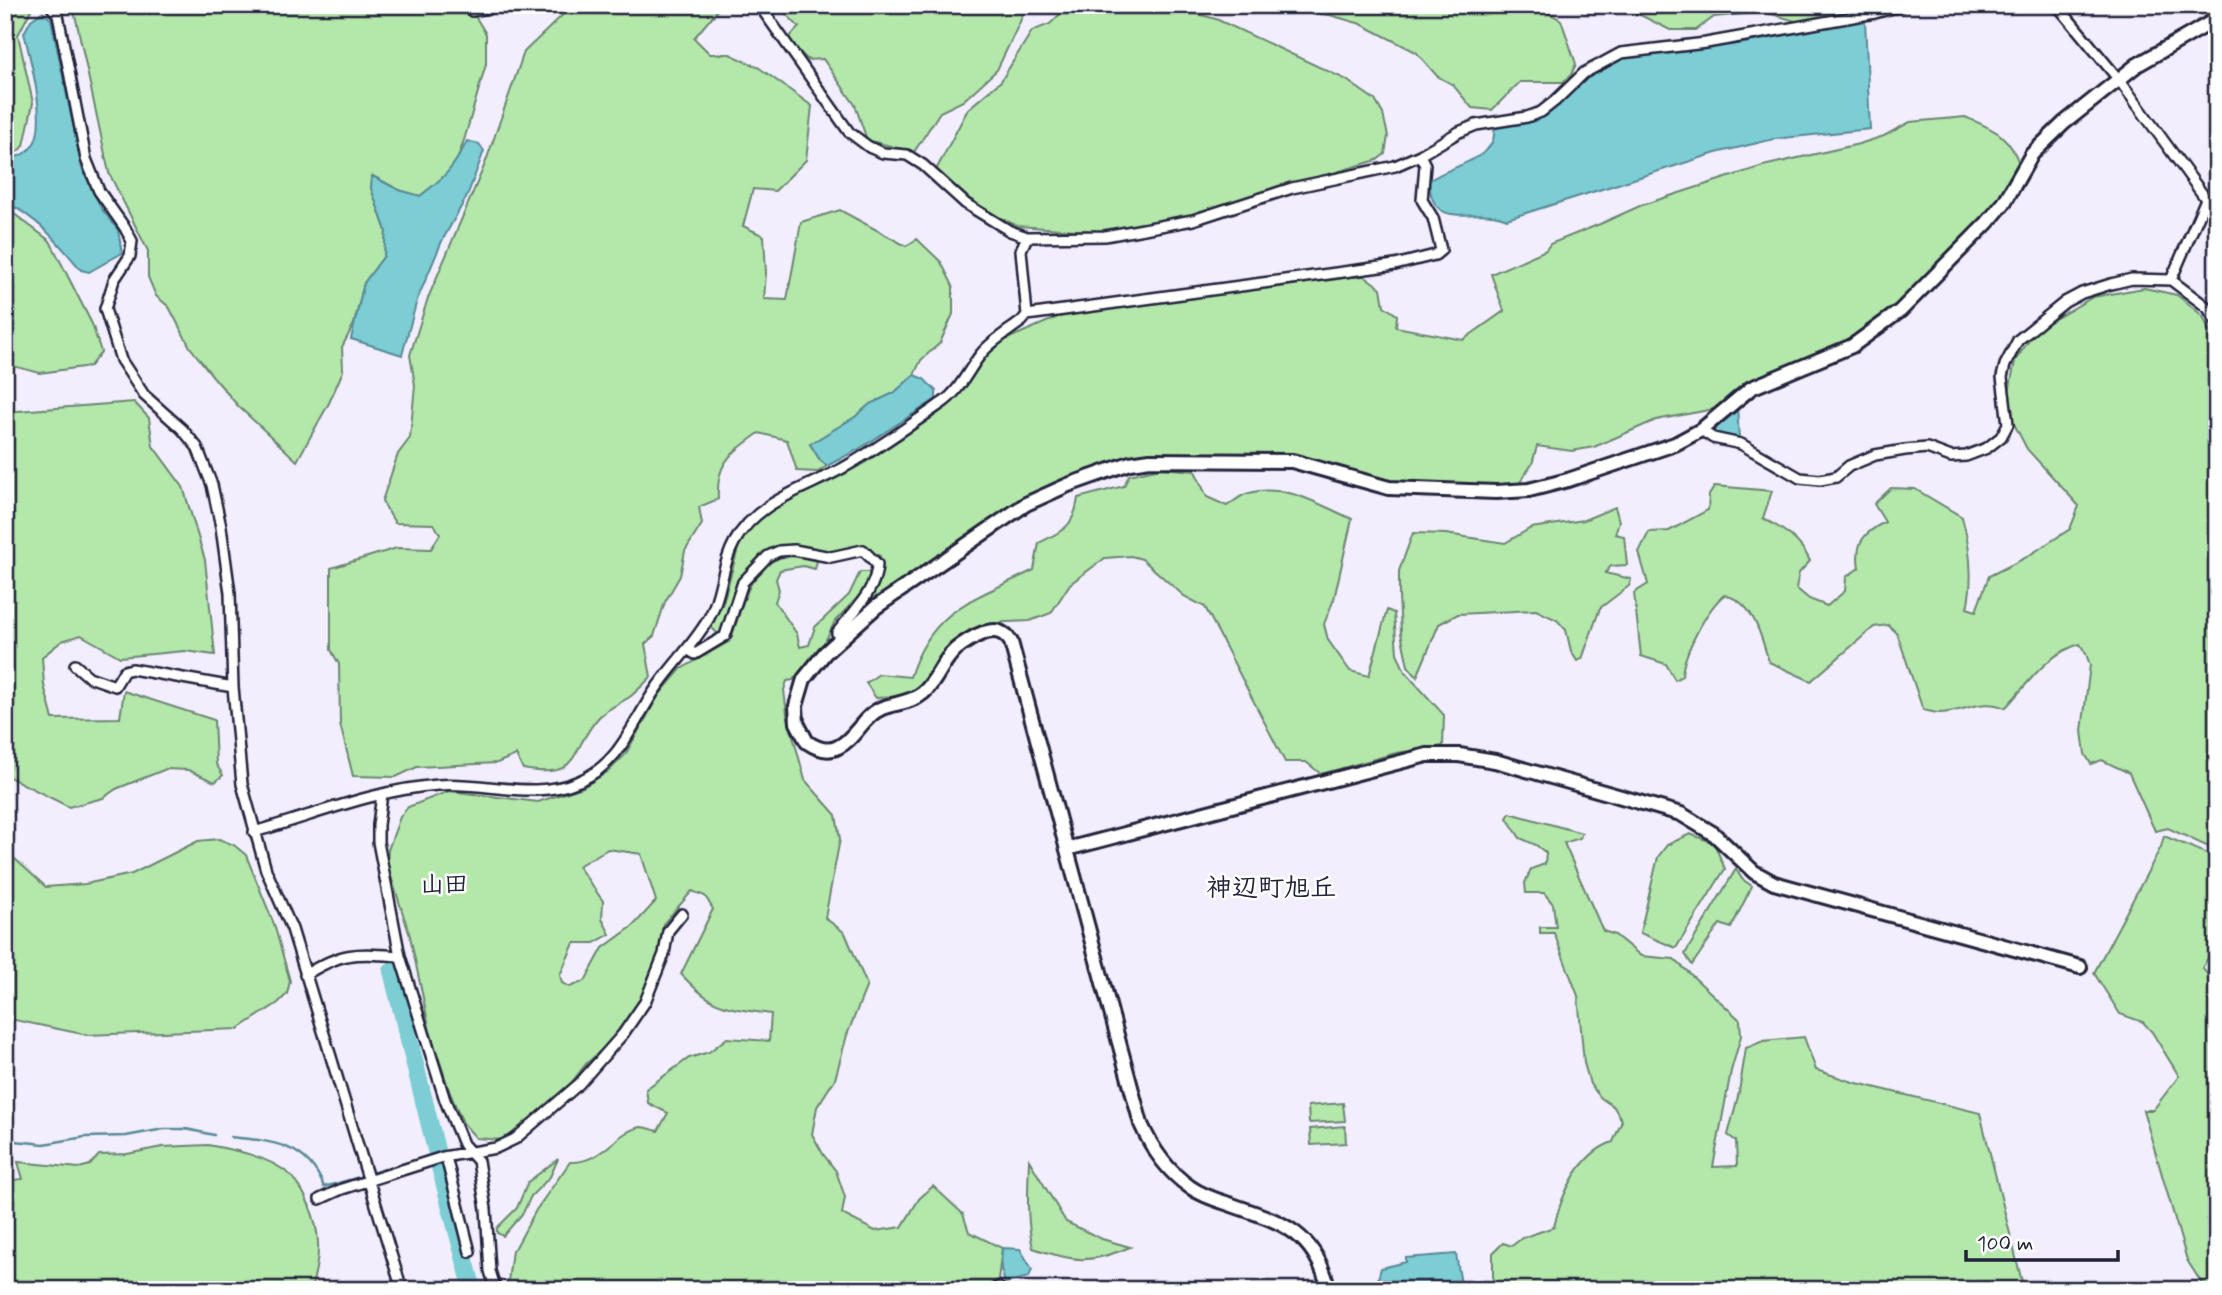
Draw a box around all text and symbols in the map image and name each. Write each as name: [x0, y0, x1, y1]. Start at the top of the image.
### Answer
district label: 山田: [420, 870, 468, 901]
district label: 神辺町旭丘: [1206, 872, 1336, 906]
scale bar: [1966, 1218, 2119, 1262]
text: 100 m: [1977, 1230, 2033, 1258]

